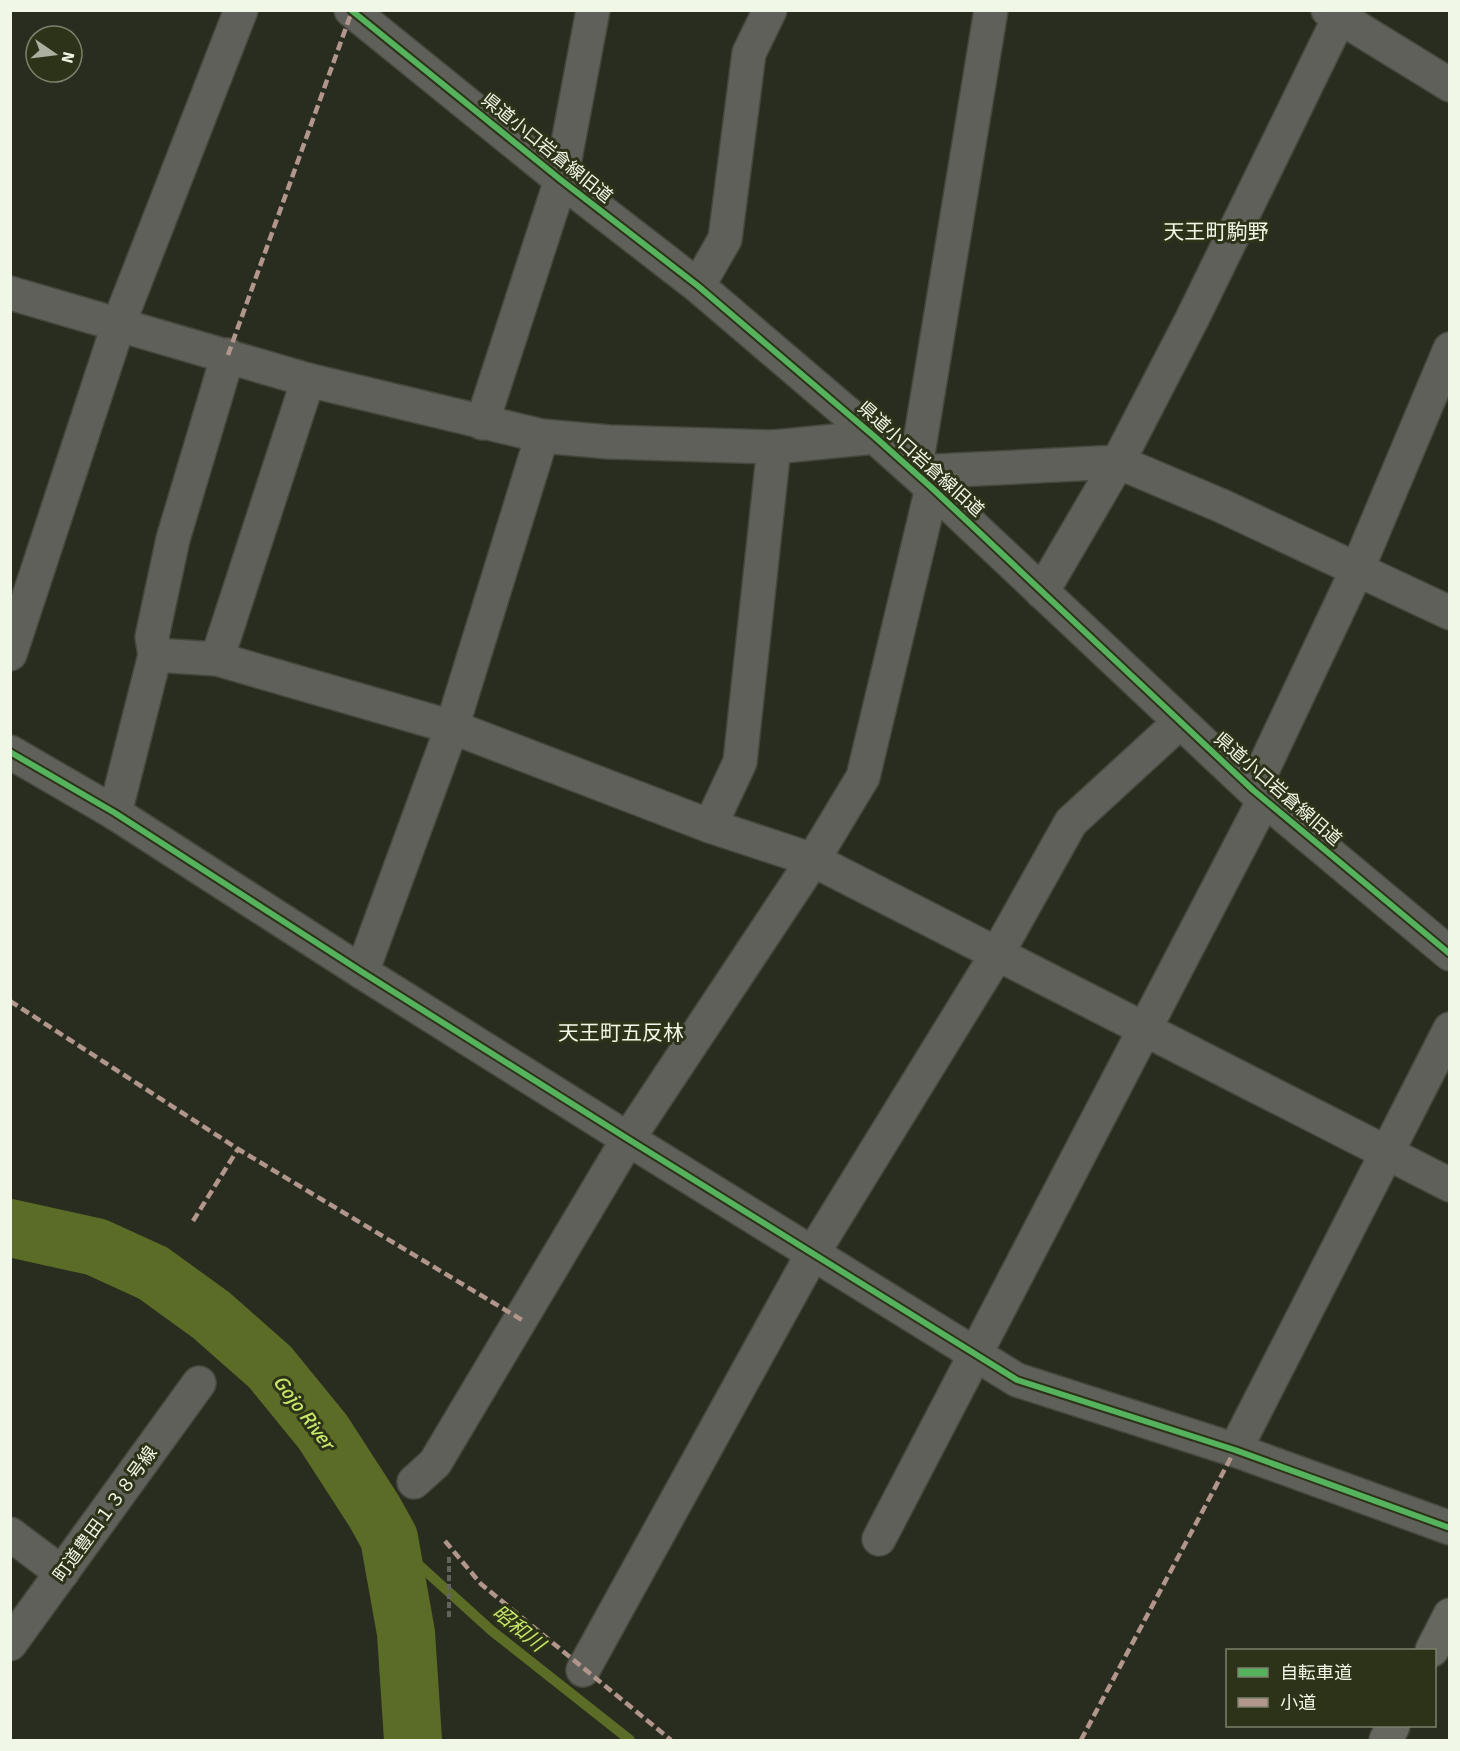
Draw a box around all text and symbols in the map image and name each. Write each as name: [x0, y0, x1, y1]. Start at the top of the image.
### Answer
north arrow: [24, 24, 84, 84]
text: N: [57, 50, 79, 65]
street label: 県道小口岩倉線旧道: [477, 88, 617, 208]
district label: 天王町駒野: [1164, 219, 1269, 245]
street label: 県道小口岩倉線旧道: [853, 397, 989, 521]
street label: 県道小口岩倉線旧道: [1210, 728, 1346, 850]
district label: 天王町五反林: [558, 1020, 684, 1046]
water label: Gojo River: [267, 1370, 341, 1457]
street label: 町道豊田１３８号線: [48, 1442, 162, 1586]
water label: 昭和川: [488, 1600, 551, 1658]
legend: [1226, 1649, 1436, 1727]
text: 自転車道: [1280, 1662, 1352, 1684]
text: 小道: [1280, 1692, 1316, 1714]

